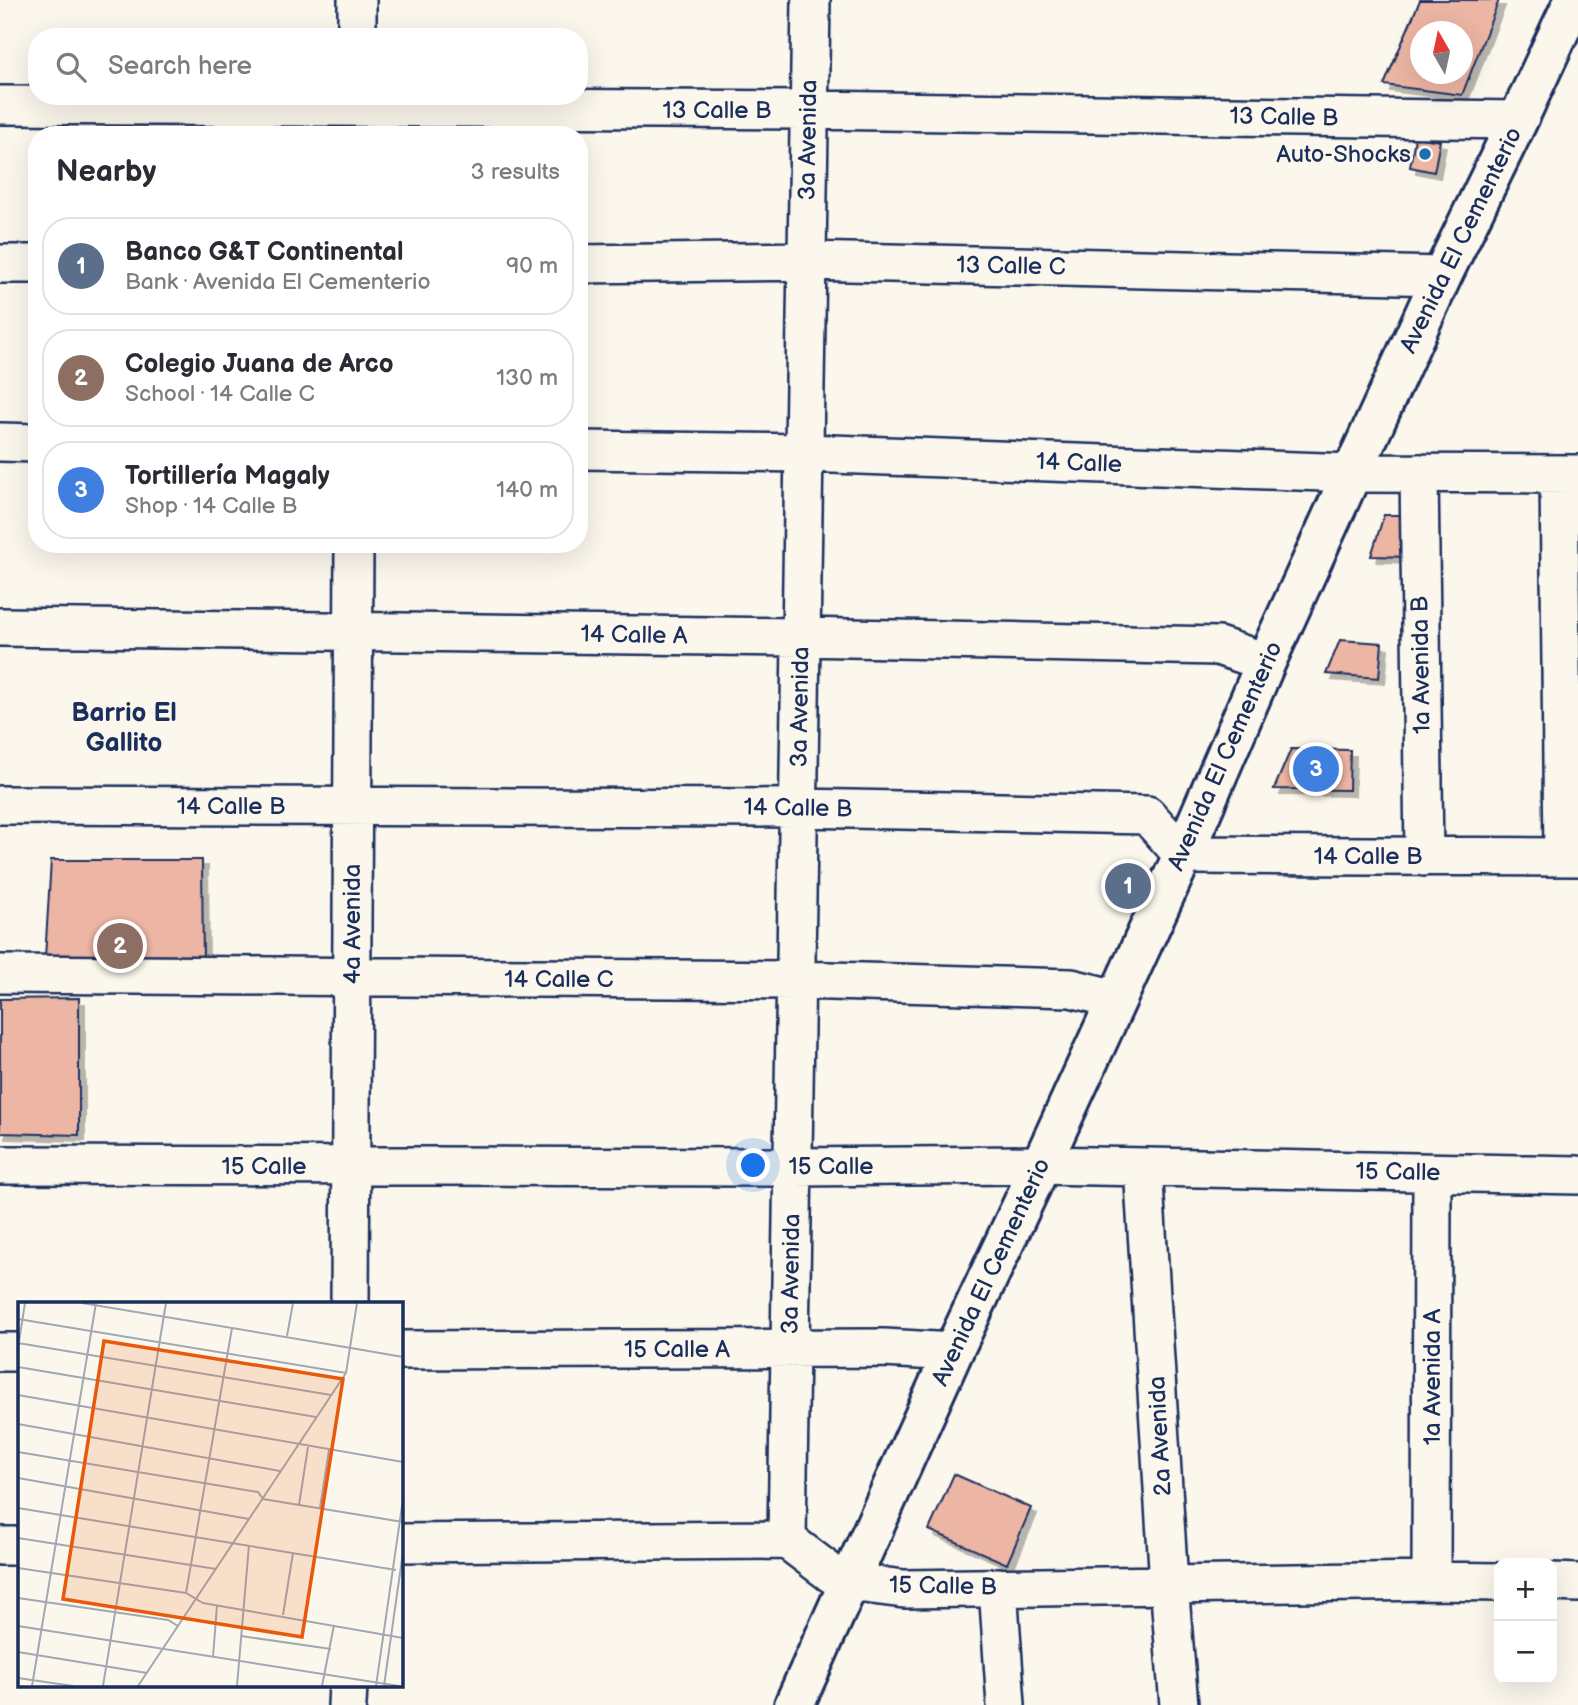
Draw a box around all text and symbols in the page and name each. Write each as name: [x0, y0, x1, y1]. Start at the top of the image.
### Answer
north arrow: [1410, 21, 1473, 84]
search box: [28, 28, 588, 105]
icon: search: [52, 48, 90, 86]
text: Search here: [108, 51, 252, 82]
street label: 3a Avenida: [792, 79, 824, 201]
street label: 13 Calle B: [663, 96, 771, 125]
street label: 13 Calle B: [1229, 102, 1339, 132]
street label: Avenida El Cementerio: [1394, 122, 1528, 358]
place label: Auto-Shocks: [1276, 140, 1411, 169]
marker: Auto-Shocks: [1417, 146, 1433, 162]
text: Nearby: [56, 154, 156, 190]
text: 3 results: [471, 158, 560, 186]
text: Banco G&T Continental: [125, 237, 404, 268]
street label: 13 Calle C: [956, 251, 1066, 281]
text: 1: [76, 252, 86, 280]
text: 90 m: [506, 252, 558, 280]
text: Bank · Avenida El Cementerio: [125, 268, 431, 296]
text: Colegio Juana de Arco: [125, 349, 393, 380]
text: 2: [74, 364, 88, 392]
text: 130 m: [496, 364, 558, 392]
text: School · 14 Calle C: [125, 380, 315, 408]
street label: 14 Calle: [1036, 447, 1122, 479]
text: Tortillería Magaly: [125, 461, 330, 492]
text: 3: [74, 476, 88, 504]
text: 140 m: [496, 476, 558, 504]
text: Shop · 14 Calle B: [125, 492, 297, 520]
street label: 1a Avenida B: [1405, 596, 1437, 734]
street label: 14 Calle A: [580, 620, 688, 650]
street label: Avenida El Cementerio: [1161, 637, 1289, 875]
street label: 3a Avenida: [784, 646, 816, 768]
district label: Barrio El Gallito: [71, 698, 177, 759]
pin: 3: [1293, 743, 1339, 795]
street label: 14 Calle B: [177, 792, 285, 821]
street label: 14 Calle B: [743, 793, 853, 823]
street label: 14 Calle B: [1314, 842, 1422, 871]
pin: 1: [1105, 860, 1151, 912]
street label: 4a Avenida: [338, 864, 367, 984]
pin: 2: [97, 920, 143, 972]
street label: 14 Calle C: [504, 965, 614, 994]
your location: [736, 1148, 770, 1182]
street label: 15 Calle: [222, 1152, 306, 1181]
street label: 15 Calle: [789, 1152, 873, 1181]
street label: Avenida El Cementerio: [925, 1154, 1057, 1390]
street label: 15 Calle: [1355, 1157, 1441, 1187]
street label: 3a Avenida: [775, 1213, 807, 1335]
inset map: [18, 1302, 402, 1688]
street label: 1a Avenida A: [1418, 1308, 1447, 1445]
street label: 15 Calle A: [624, 1335, 730, 1364]
street label: 2a Avenida: [1142, 1375, 1178, 1497]
map controls: [1494, 1558, 1557, 1684]
button: +: [1494, 1558, 1557, 1621]
street label: 15 Calle B: [889, 1571, 997, 1601]
button: −: [1494, 1621, 1557, 1684]

